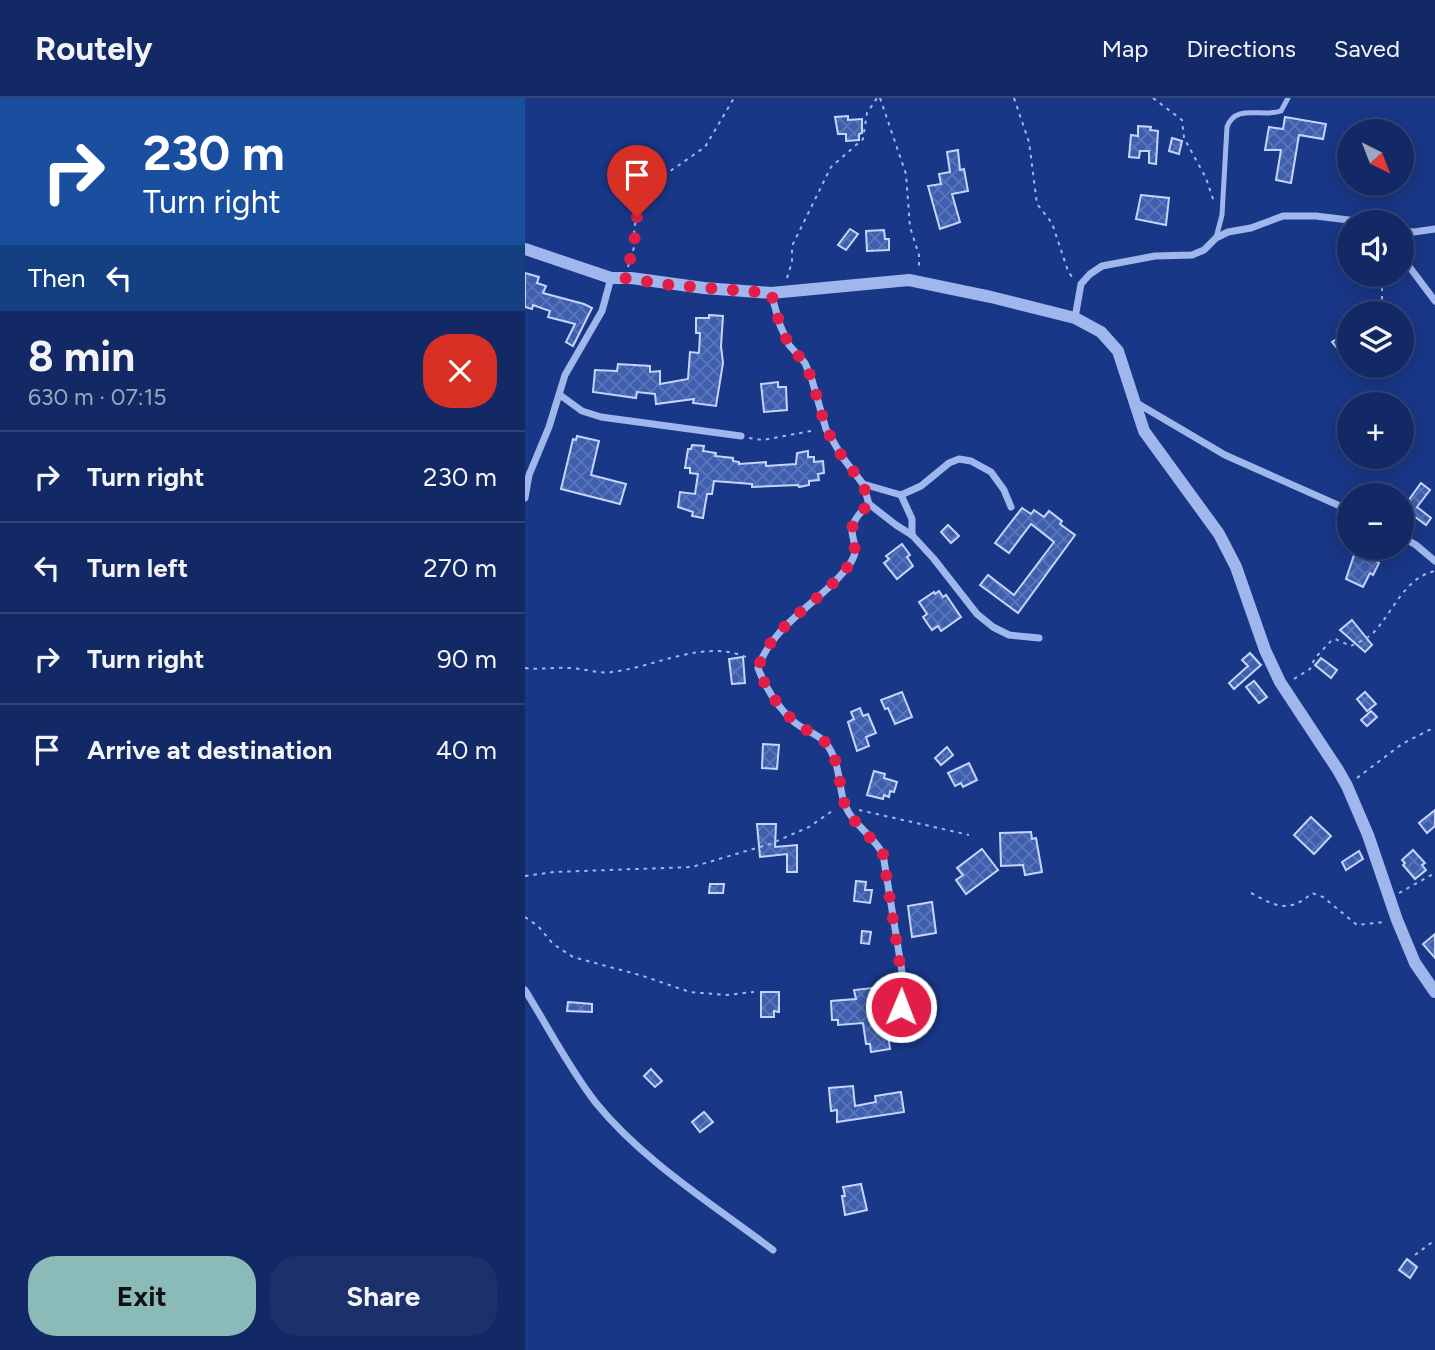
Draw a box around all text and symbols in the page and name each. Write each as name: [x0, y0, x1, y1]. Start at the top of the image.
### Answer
text: Routely: [35, 29, 153, 68]
text: Map: [1102, 34, 1148, 63]
text: Directions: [1186, 34, 1296, 63]
text: Saved: [1334, 34, 1400, 63]
north arrow: [1337, 119, 1414, 196]
map controls: [1337, 119, 1414, 560]
text: 230 m: [143, 123, 285, 182]
icon: right: [28, 126, 119, 217]
pin: [607, 145, 667, 217]
icon: arrive: [618, 156, 656, 194]
text: Turn right: [143, 183, 281, 221]
button: sound: [1337, 210, 1414, 287]
icon: left: [100, 259, 138, 297]
text: Then: [28, 262, 86, 294]
button: layers: [1337, 301, 1414, 378]
text: 8 min: [28, 331, 135, 382]
button: close: [423, 334, 497, 408]
text: 630 m · 07:15: [28, 383, 166, 411]
button: +: [1337, 392, 1414, 469]
icon: right: [28, 458, 66, 496]
text: Turn right: [87, 461, 204, 493]
text: 230 m: [423, 461, 497, 493]
button: −: [1337, 483, 1414, 560]
icon: left: [28, 549, 66, 587]
text: Turn left: [87, 552, 188, 584]
text: 270 m: [423, 552, 497, 584]
icon: right: [28, 640, 66, 678]
text: Turn right: [87, 643, 204, 675]
text: 90 m: [437, 643, 497, 675]
icon: arrive: [28, 731, 66, 769]
text: Arrive at destination: [87, 734, 332, 766]
text: 40 m: [436, 734, 497, 766]
position arrow: [864, 970, 938, 1044]
button: Exit: [28, 1256, 256, 1336]
button: Share: [270, 1256, 497, 1336]

